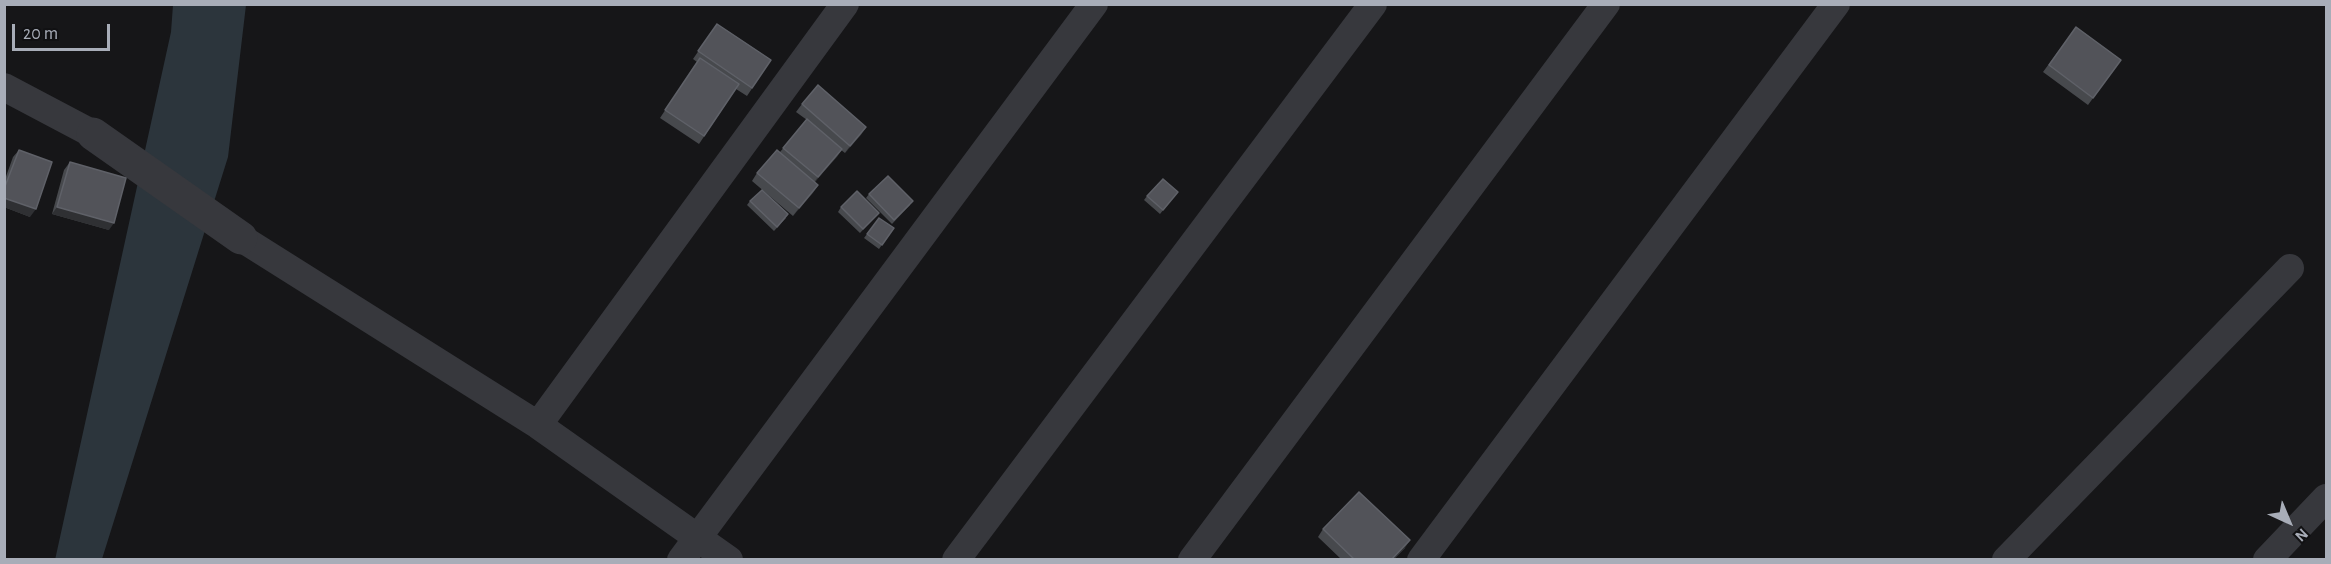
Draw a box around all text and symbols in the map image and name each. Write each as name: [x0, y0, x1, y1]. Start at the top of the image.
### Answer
scale bar: [15, 12, 112, 50]
text: 20 m: [23, 25, 58, 43]
north arrow: [2259, 492, 2319, 552]
text: N: [2292, 525, 2311, 545]

